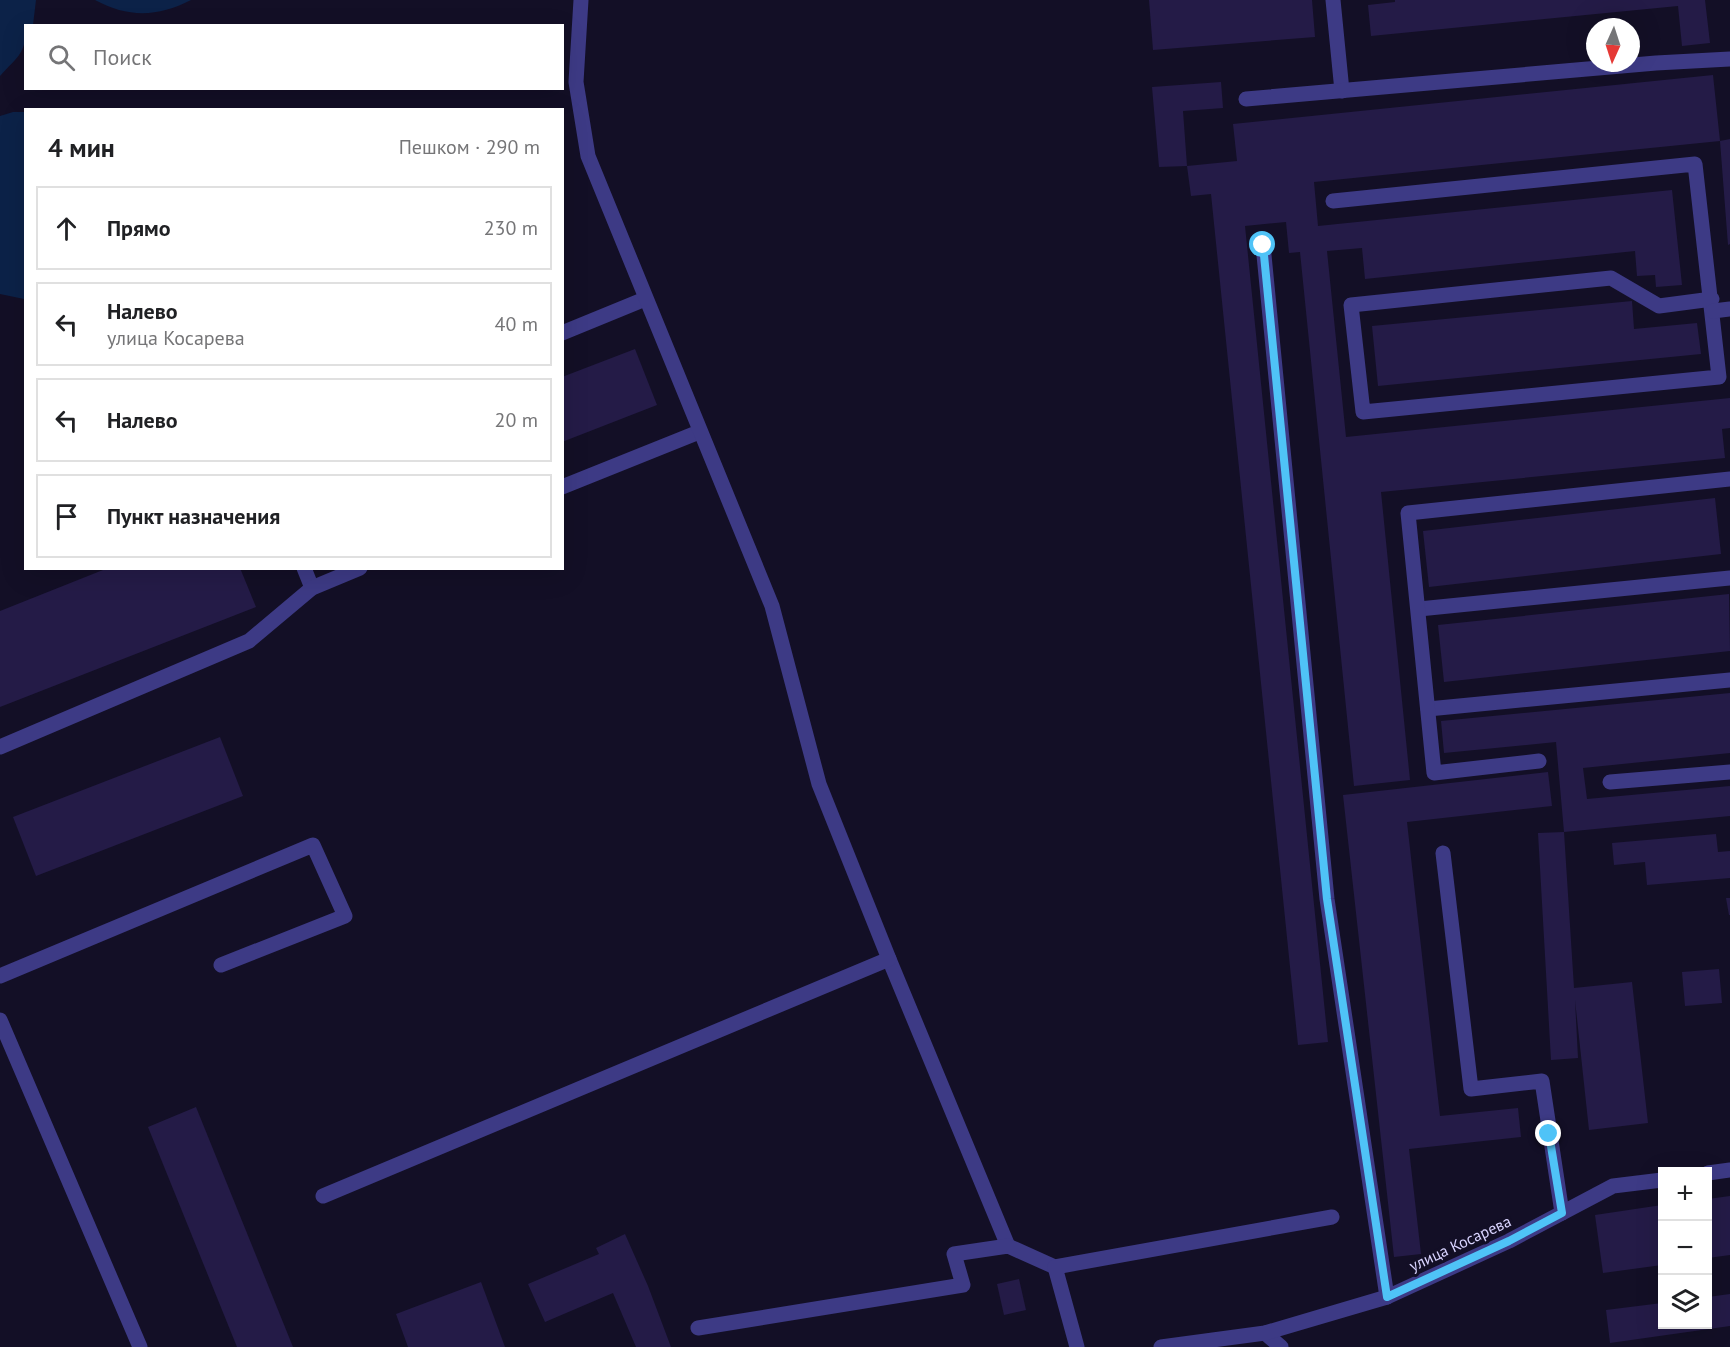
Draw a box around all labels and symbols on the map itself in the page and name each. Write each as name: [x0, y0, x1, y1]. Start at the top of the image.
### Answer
north arrow: [1586, 18, 1640, 72]
route start: [1249, 231, 1275, 257]
route end: [1535, 1120, 1561, 1146]
street label: улица Косарева: [1406, 1211, 1514, 1275]

